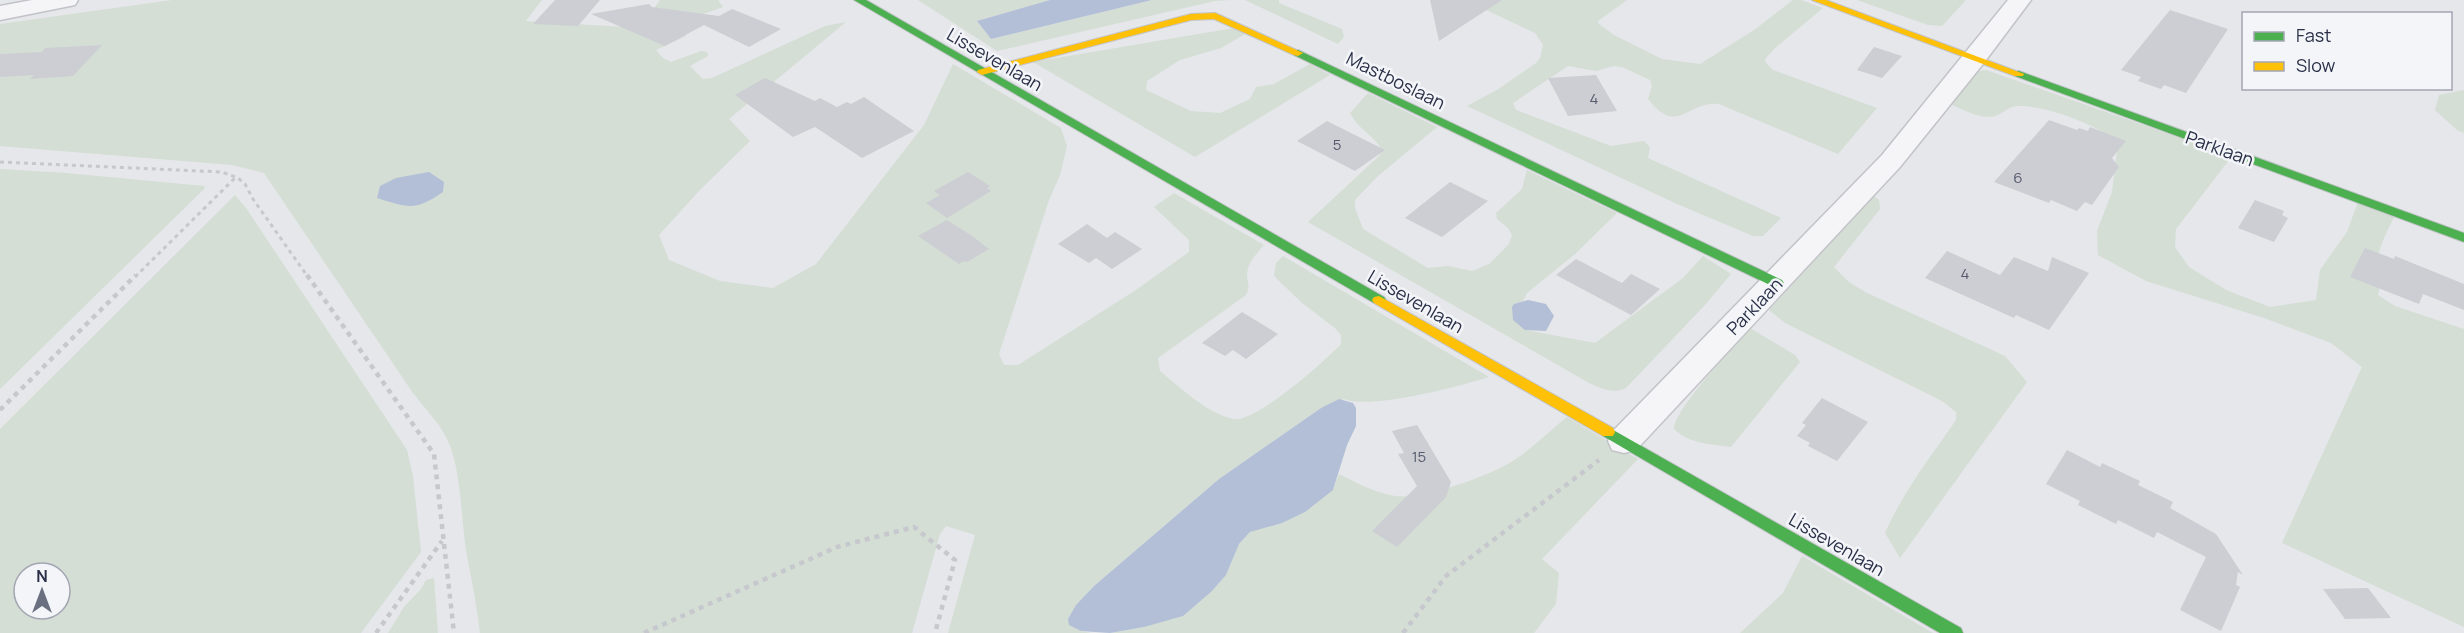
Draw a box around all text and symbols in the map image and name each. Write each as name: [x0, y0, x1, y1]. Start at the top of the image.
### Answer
legend: [2242, 12, 2452, 90]
street label: Lissevenlaan: [943, 22, 1047, 96]
text: Fast: [2296, 23, 2331, 47]
street label: Mastboslaan: [1342, 46, 1450, 114]
text: Slow: [2296, 53, 2336, 77]
house number: 4: [1590, 88, 1599, 109]
street label: Parklaan: [2183, 125, 2257, 171]
house number: 5: [1333, 134, 1341, 155]
house number: 6: [2013, 167, 2023, 188]
house number: 4: [1961, 263, 1970, 284]
street label: Lissevenlaan: [1364, 264, 1468, 338]
street label: Parklaan: [1721, 272, 1787, 340]
house number: 15: [1412, 446, 1426, 467]
street label: Lissevenlaan: [1785, 507, 1889, 581]
north arrow: [12, 561, 72, 621]
text: N: [36, 565, 48, 587]

